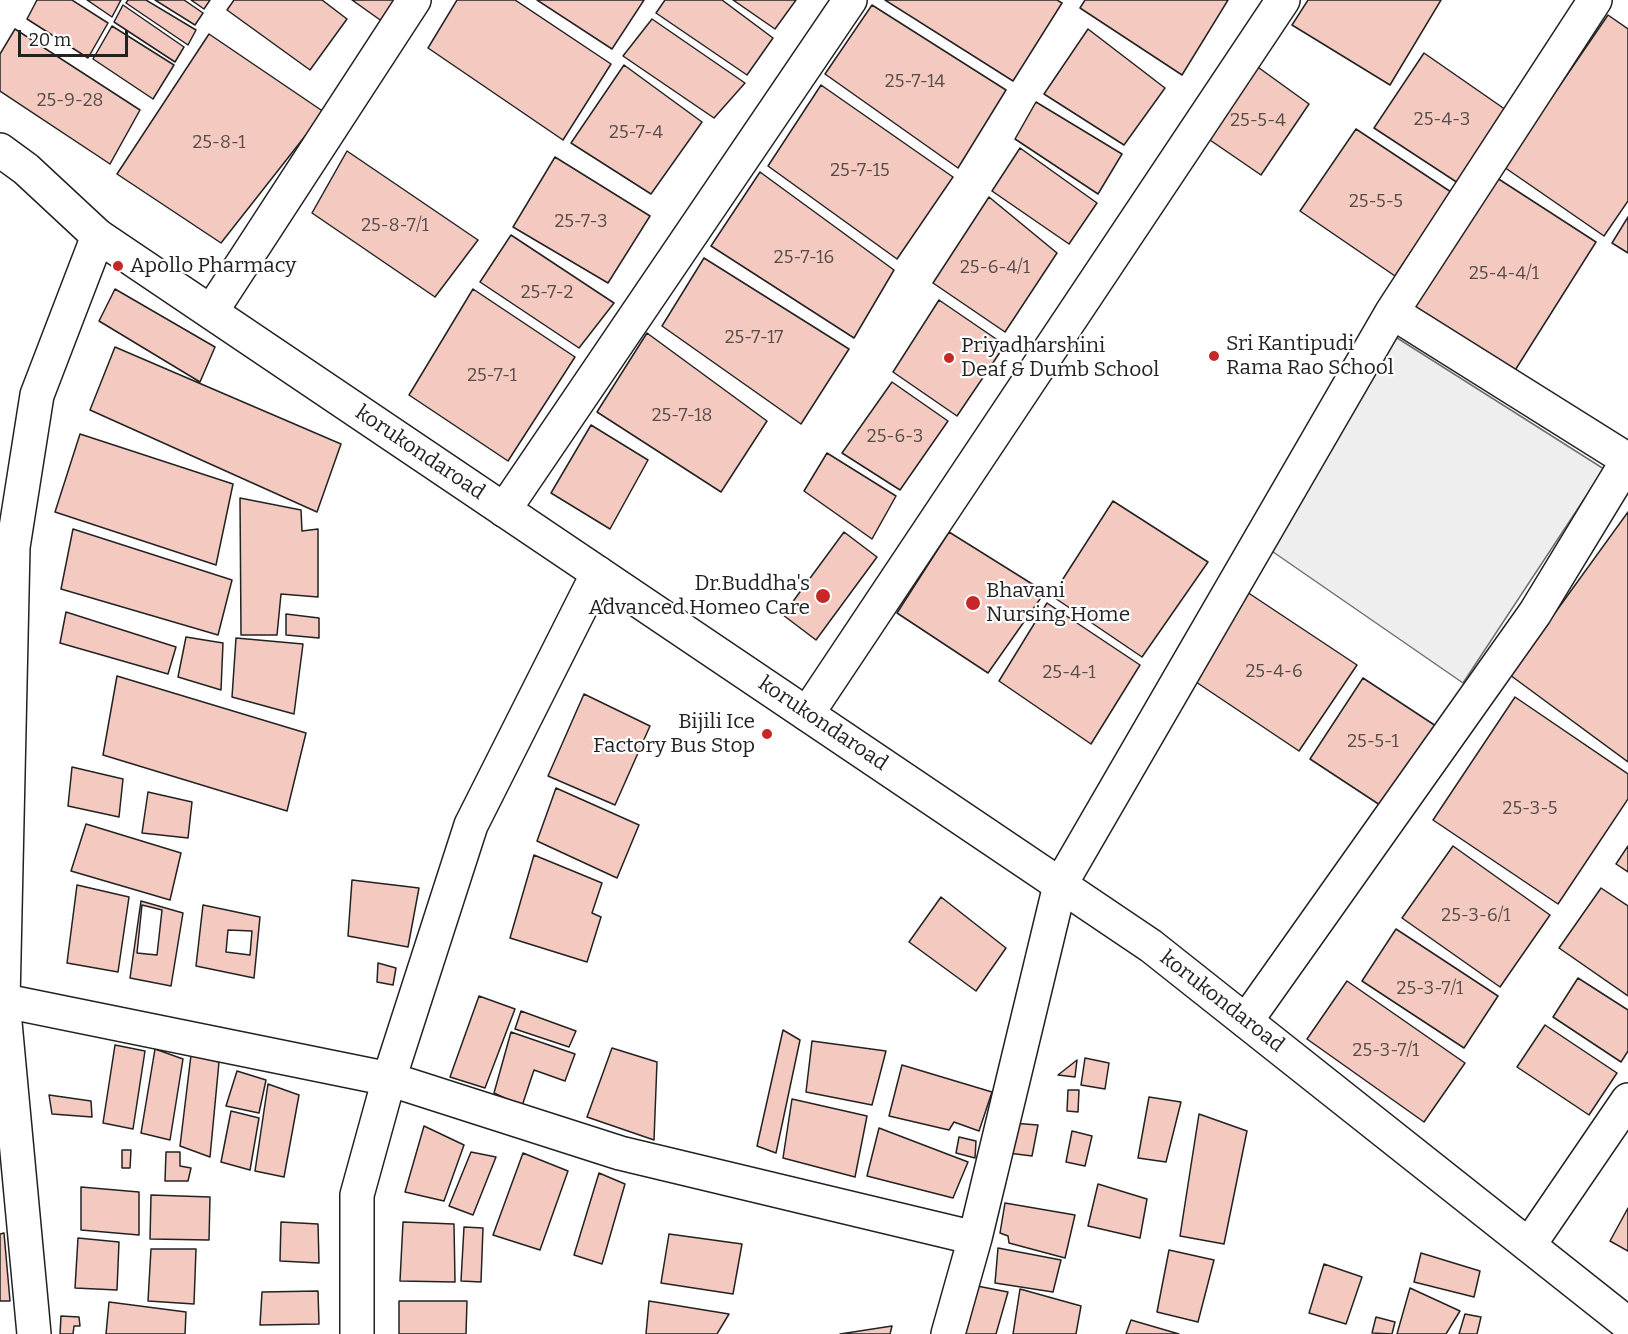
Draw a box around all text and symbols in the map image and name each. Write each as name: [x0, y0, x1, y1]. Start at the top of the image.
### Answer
scale bar: [21, 18, 130, 56]
text: 20 m: [29, 29, 71, 51]
house number: 25-7-14: [885, 71, 945, 93]
house number: 25-9-28: [37, 90, 103, 112]
house number: 25-4-3: [1414, 109, 1470, 131]
house number: 25-5-4: [1230, 110, 1286, 132]
house number: 25-7-4: [609, 122, 663, 144]
house number: 25-8-1: [192, 132, 246, 154]
house number: 25-7-15: [830, 160, 890, 182]
house number: 25-5-5: [1349, 191, 1403, 213]
house number: 25-7-3: [554, 211, 608, 233]
house number: 25-8-7/1: [361, 215, 429, 237]
house number: 25-7-16: [774, 247, 834, 269]
place label: Apollo Pharmacy: [130, 253, 296, 279]
house number: 25-6-4/1: [960, 257, 1030, 279]
marker: Apollo Pharmacy: [111, 259, 125, 273]
house number: 25-4-4/1: [1469, 263, 1539, 285]
house number: 25-7-2: [521, 282, 573, 304]
house number: 25-7-17: [725, 327, 783, 349]
place label: Sri Kantipudi Rama Rao School: [1226, 331, 1394, 381]
place label: Priyadharshini Deaf & Dumb School: [961, 333, 1159, 383]
marker: Sri Kantipudi Rama Rao School: [1207, 349, 1221, 363]
marker: Priyadharshini Deaf & Dumb School: [942, 351, 956, 365]
house number: 25-7-1: [467, 365, 517, 387]
street label: korukondaroad: [351, 400, 489, 506]
house number: 25-7-18: [652, 405, 712, 427]
house number: 25-6-3: [867, 426, 923, 448]
place label: Dr.Buddha's Advanced Homeo Care: [588, 571, 810, 621]
place label: Bhavani Nursing Home: [986, 578, 1130, 628]
marker: Dr.Buddha's Advanced Homeo Care: [814, 587, 832, 605]
marker: Bhavani Nursing Home: [964, 594, 982, 612]
house number: 25-4-6: [1245, 661, 1303, 683]
house number: 25-4-1: [1043, 662, 1095, 684]
street label: korukondaroad: [754, 671, 892, 777]
place label: Bijili Ice Factory Bus Stop: [593, 709, 755, 759]
marker: Bijili Ice Factory Bus Stop: [760, 727, 774, 741]
house number: 25-5-1: [1347, 731, 1399, 753]
house number: 25-3-5: [1503, 798, 1557, 820]
house number: 25-3-6/1: [1441, 905, 1511, 927]
street label: korukondaroad: [1155, 946, 1289, 1058]
house number: 25-3-7/1: [1397, 978, 1463, 1000]
house number: 25-3-7/1: [1353, 1040, 1419, 1062]

